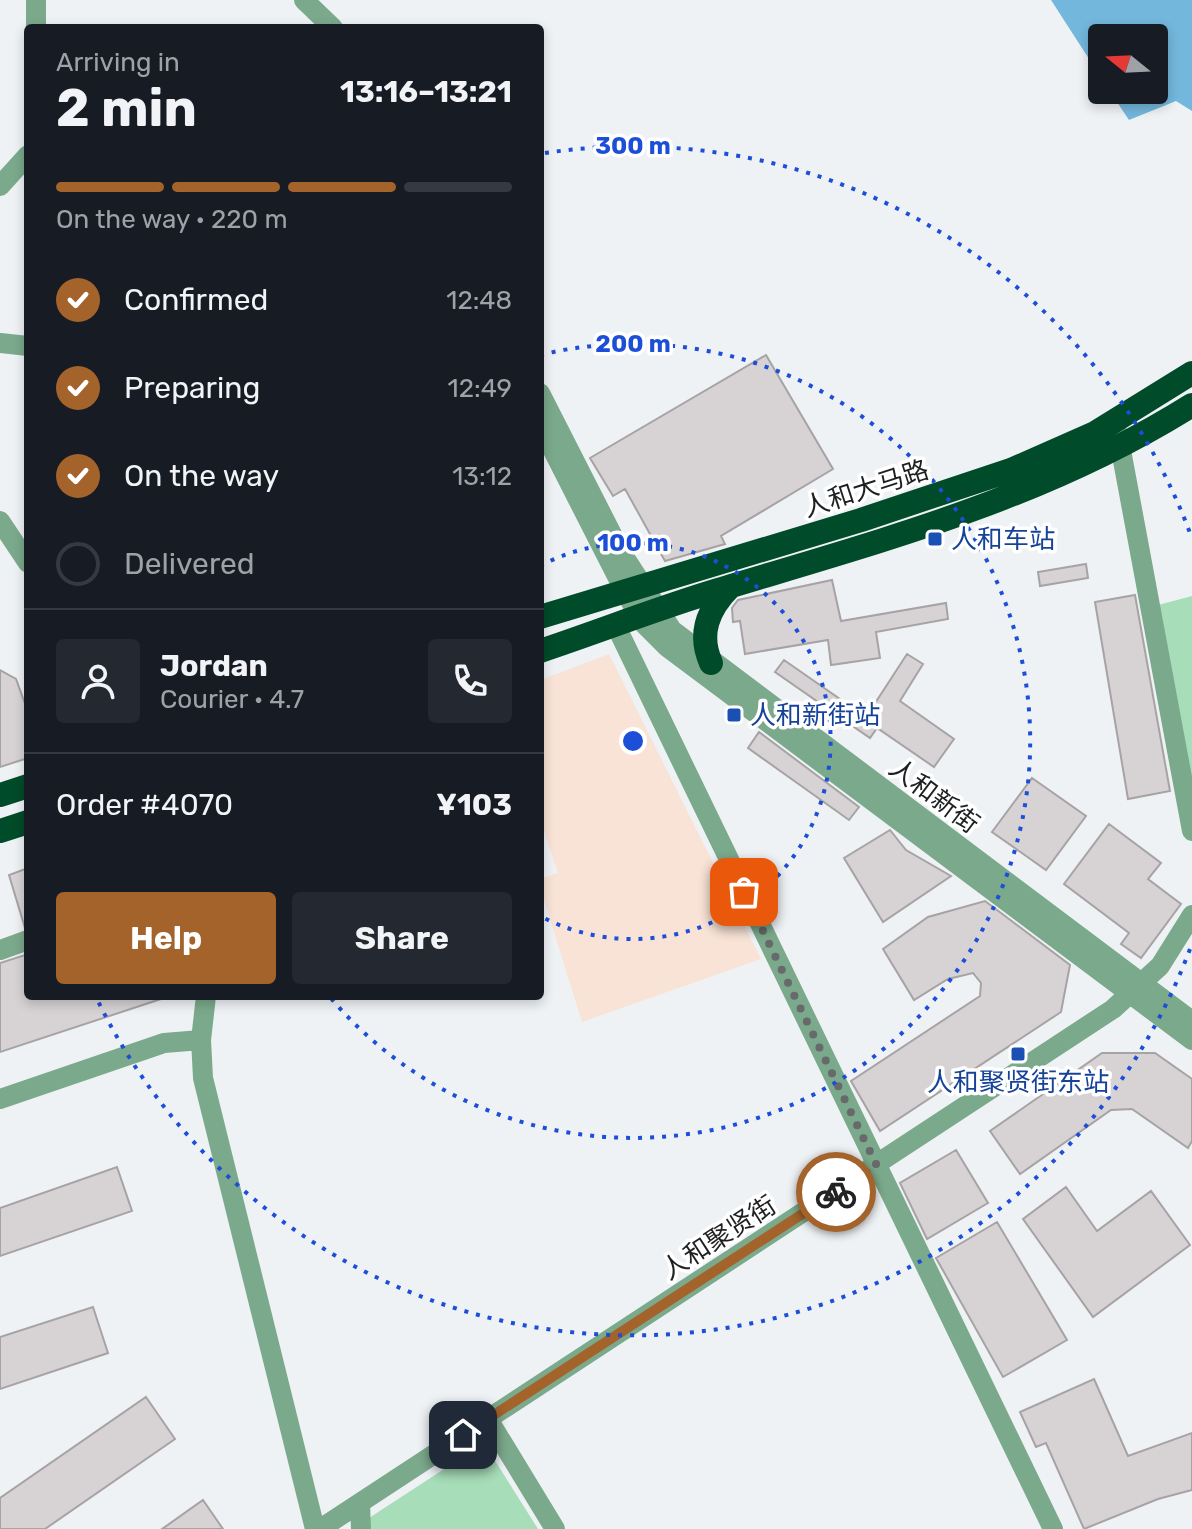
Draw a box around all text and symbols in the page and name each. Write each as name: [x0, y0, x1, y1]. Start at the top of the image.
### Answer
north arrow: [1088, 24, 1168, 104]
map controls: [1088, 24, 1168, 104]
text: Arriving in: [56, 47, 180, 78]
text: 13:16–13:21: [340, 74, 512, 110]
text: 2 min: [56, 77, 197, 139]
text: 300 m: [595, 132, 671, 160]
text: On the way · 220 m: [56, 204, 288, 235]
icon: check: [56, 278, 100, 322]
text: Confirmed: [124, 282, 268, 318]
text: 12:48: [446, 285, 512, 316]
text: 200 m: [595, 330, 671, 358]
icon: check: [56, 366, 100, 410]
text: Preparing: [124, 370, 260, 406]
text: 12:49: [448, 373, 512, 404]
icon: check: [56, 454, 100, 498]
street label: 人和大马路: [799, 454, 933, 524]
text: On the way: [124, 458, 279, 494]
text: 13:12: [452, 461, 512, 492]
place label: 人和车站: [951, 524, 1055, 555]
text: 100 m: [597, 529, 669, 557]
marker: 人和车站: [926, 530, 944, 548]
text: Delivered: [124, 546, 255, 582]
button: person: [56, 639, 140, 723]
button: phone: [428, 639, 512, 723]
text: Jordan: [160, 648, 268, 684]
text: Courier · 4.7: [160, 684, 304, 715]
place label: 人和新街站: [750, 700, 880, 731]
marker: 人和新街站: [725, 706, 743, 724]
centre of rings: [619, 727, 647, 755]
street label: 人和新街: [883, 752, 985, 840]
text: Order #4070: [56, 787, 233, 823]
text: ¥103: [436, 787, 512, 823]
pin: [710, 858, 778, 926]
icon: bag: [722, 870, 766, 914]
button: Help: [56, 892, 276, 984]
button: Share: [292, 892, 512, 984]
marker: 人和聚贤街东站: [1009, 1045, 1027, 1063]
place label: 人和聚贤街东站: [927, 1067, 1109, 1098]
courier: [796, 1152, 876, 1232]
icon: bike: [814, 1170, 858, 1214]
street label: 人和聚贤街: [656, 1190, 782, 1286]
pin: [429, 1401, 497, 1469]
icon: home: [441, 1413, 485, 1457]

